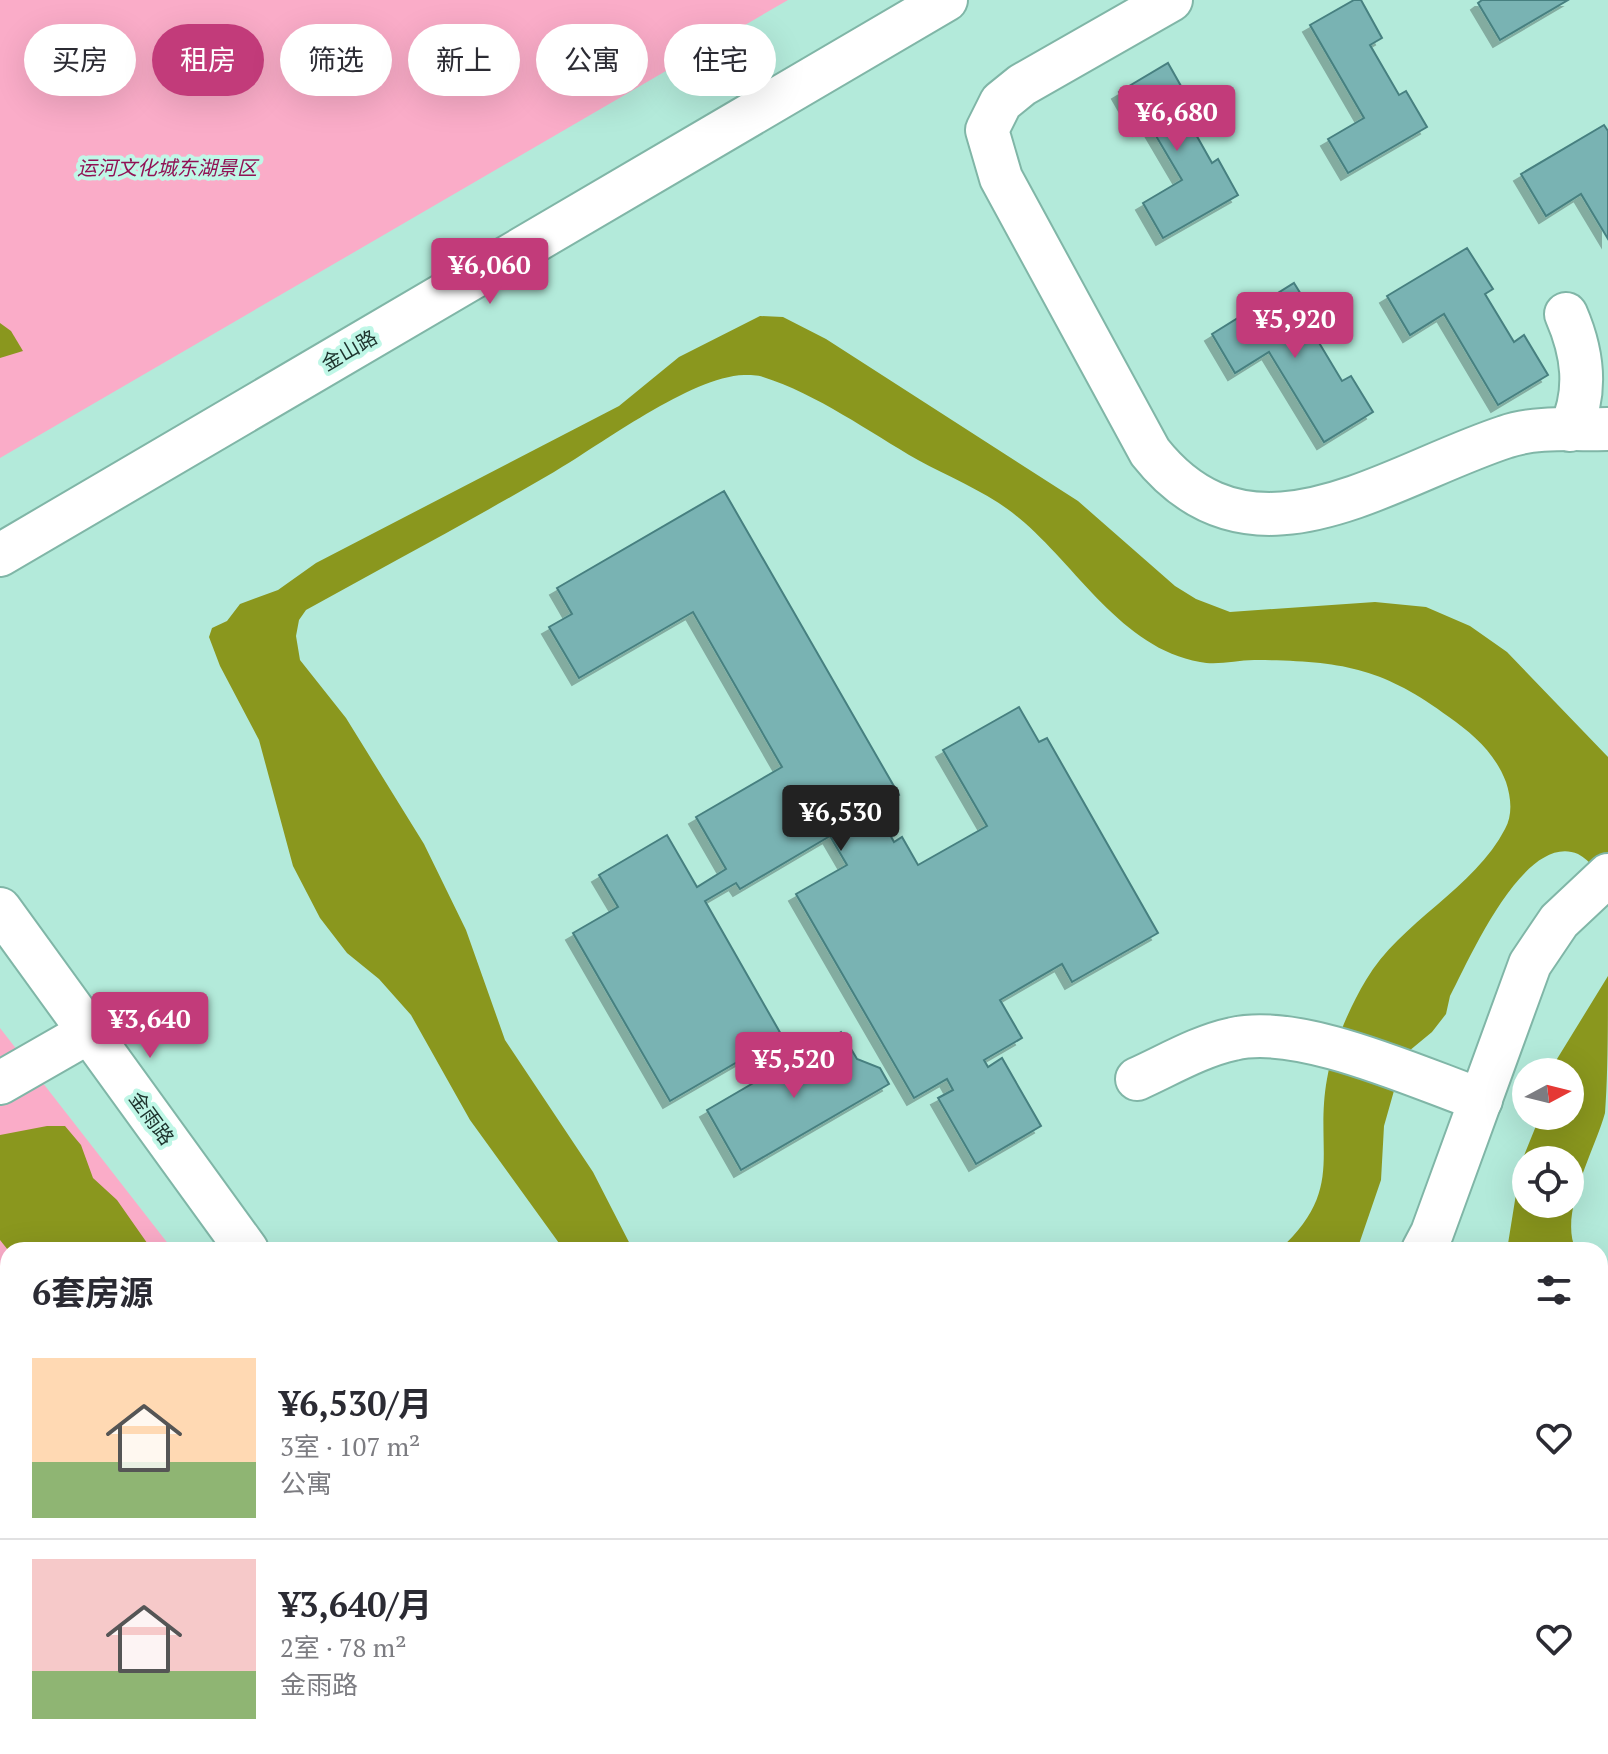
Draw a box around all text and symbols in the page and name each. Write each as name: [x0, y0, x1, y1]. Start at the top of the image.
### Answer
chip: 买房: [24, 24, 136, 96]
chip: 租房: [152, 24, 264, 96]
chip: 筛选: [280, 24, 392, 96]
chip: 新上: [408, 24, 520, 96]
chip: 公寓: [536, 24, 648, 96]
chip: 住宅: [664, 24, 776, 96]
pin: ¥6,680: [1112, 85, 1242, 153]
text: ¥6,680: [1136, 94, 1218, 128]
park label: 运河文化城东湖景区: [77, 154, 260, 181]
pin: ¥6,060: [425, 238, 555, 306]
text: ¥6,060: [449, 247, 531, 281]
pin: ¥5,920: [1230, 292, 1360, 360]
text: ¥5,920: [1254, 301, 1336, 335]
street label: 金山路: [316, 323, 382, 377]
pin: ¥6,530: [776, 785, 906, 853]
text: ¥6,530: [800, 794, 882, 828]
pin: ¥3,640: [85, 992, 215, 1060]
text: ¥3,640: [109, 1001, 191, 1035]
pin: ¥5,520: [729, 1032, 859, 1100]
text: ¥5,520: [753, 1041, 835, 1075]
north arrow: [1512, 1058, 1584, 1130]
map controls: [1512, 1058, 1584, 1218]
street label: 金雨路: [123, 1086, 181, 1150]
button: locate: [1512, 1146, 1584, 1218]
icon: filters: [1532, 1268, 1576, 1312]
text: 6套房源: [32, 1270, 153, 1315]
text: ¥6,530/月: [280, 1381, 432, 1426]
icon: home: [96, 1390, 192, 1486]
icon: heart: [1532, 1416, 1576, 1460]
text: 3室 · 107 m²: [280, 1429, 420, 1463]
text: 公寓: [280, 1466, 332, 1500]
text: ¥3,640/月: [280, 1582, 432, 1627]
icon: home: [96, 1591, 192, 1687]
icon: heart: [1532, 1617, 1576, 1661]
text: 2室 · 78 m²: [280, 1630, 406, 1664]
text: 金雨路: [280, 1667, 358, 1701]

